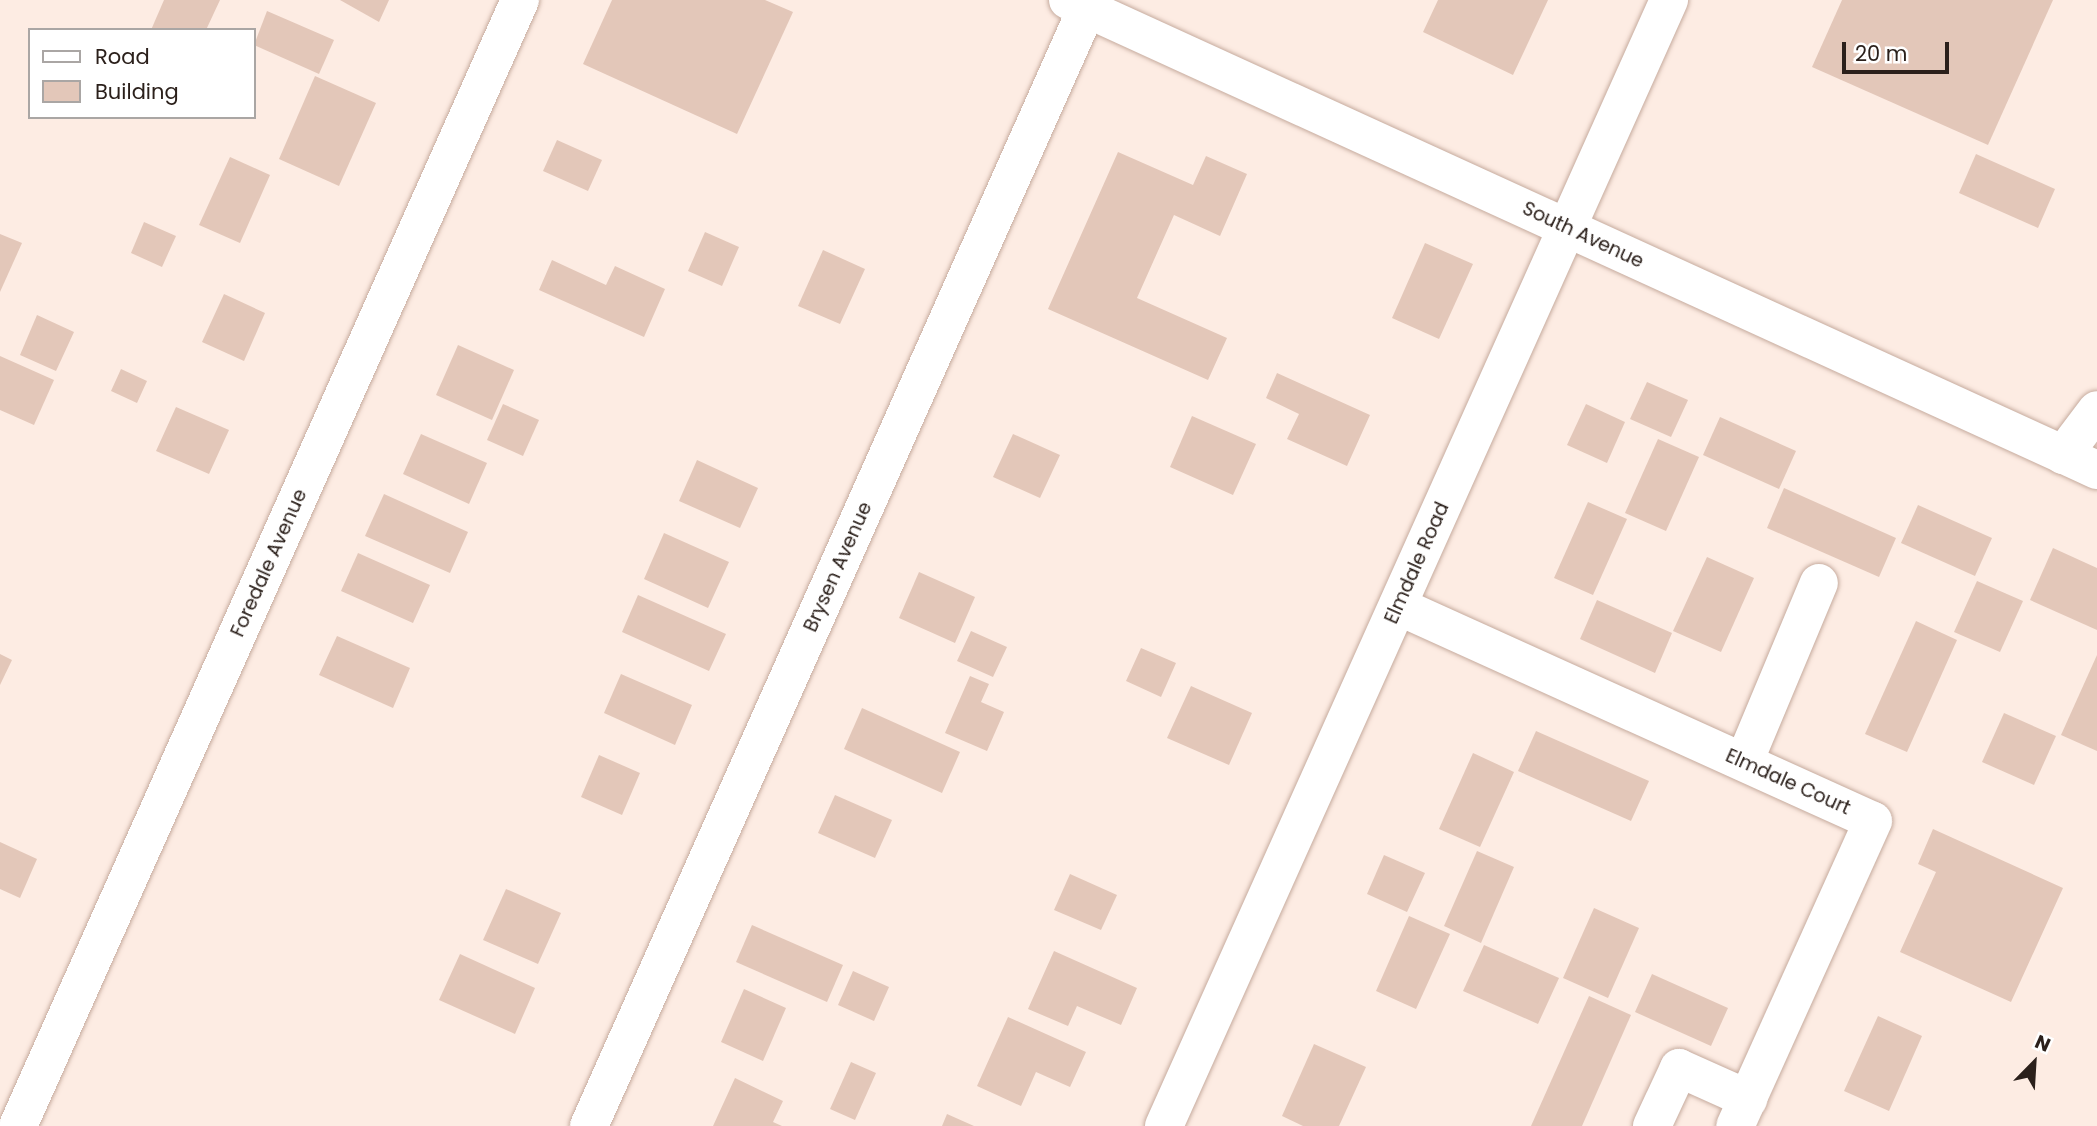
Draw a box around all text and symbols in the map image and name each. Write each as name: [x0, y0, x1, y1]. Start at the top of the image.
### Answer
legend: [28, 28, 256, 119]
scale bar: [1845, 28, 1952, 72]
text: 20 m: [1855, 39, 1908, 68]
text: Road: [95, 42, 150, 71]
text: Building: [95, 77, 179, 106]
street label: South Avenue: [1519, 197, 1647, 273]
street label: Foredale Avenue: [226, 486, 312, 640]
street label: Brysen Avenue: [799, 499, 877, 635]
street label: Elmdale Road: [1380, 499, 1454, 627]
street label: Elmdale Court: [1722, 744, 1854, 820]
north arrow: [1999, 1028, 2069, 1098]
text: N: [2031, 1028, 2055, 1059]

